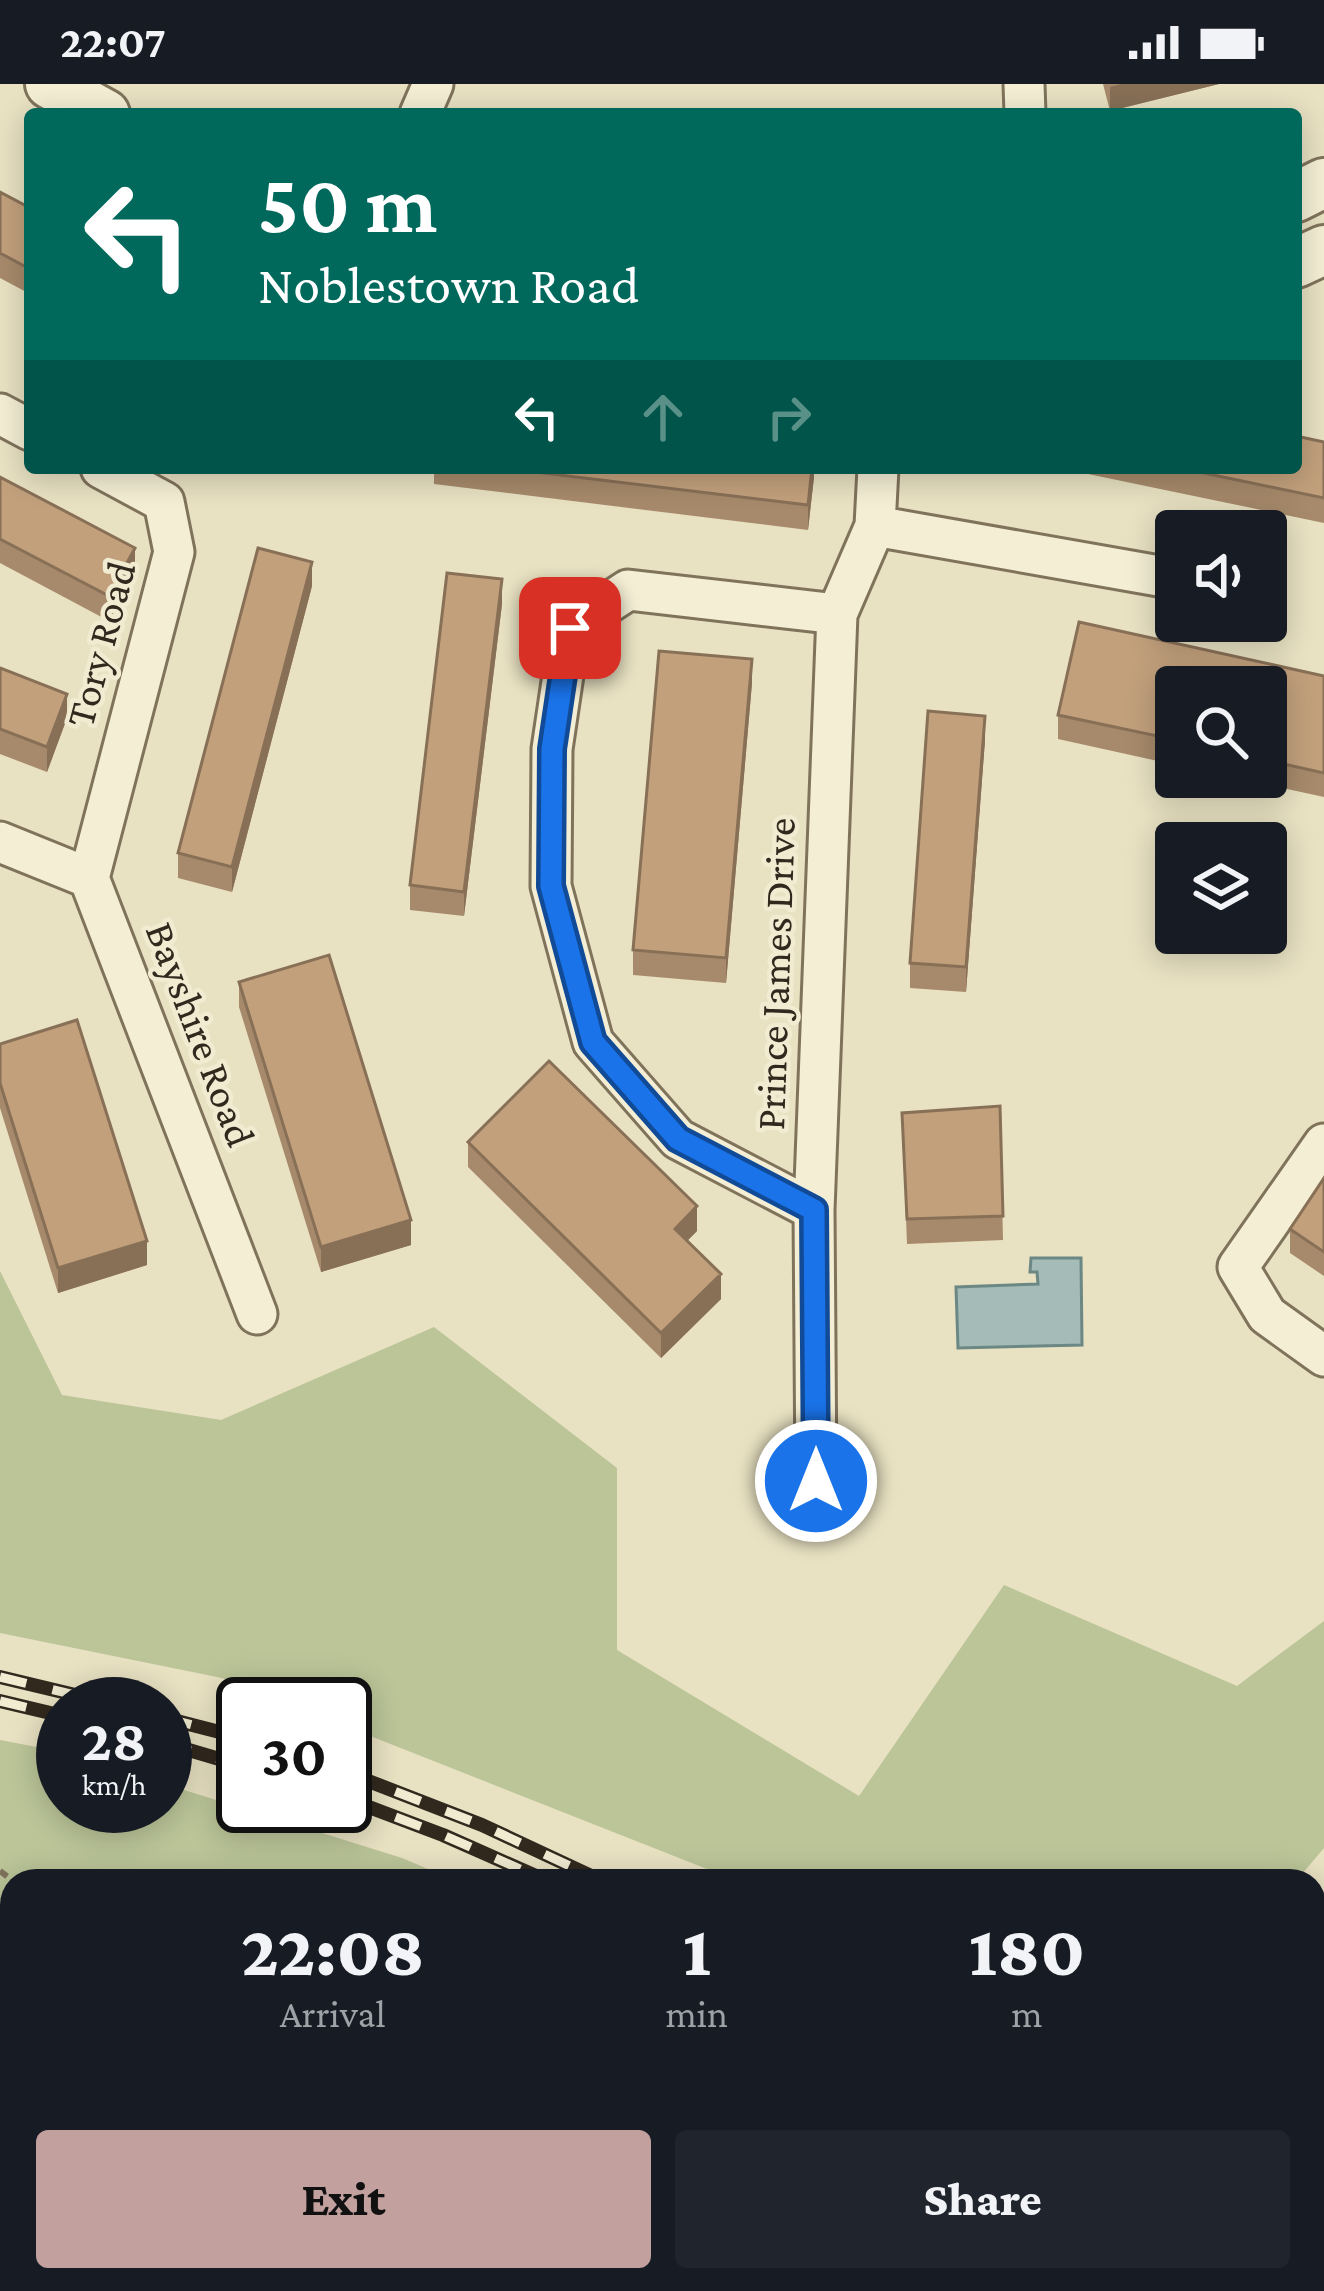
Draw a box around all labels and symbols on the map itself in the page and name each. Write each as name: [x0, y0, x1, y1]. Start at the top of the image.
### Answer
street label: Tory Road: [55, 556, 145, 732]
pin: [519, 577, 621, 679]
street label: Prince James Drive: [746, 817, 804, 1131]
street label: Bayshire Road: [137, 915, 265, 1153]
position arrow: [753, 1418, 879, 1544]
speed limit sign: 30: [216, 1677, 372, 1833]

